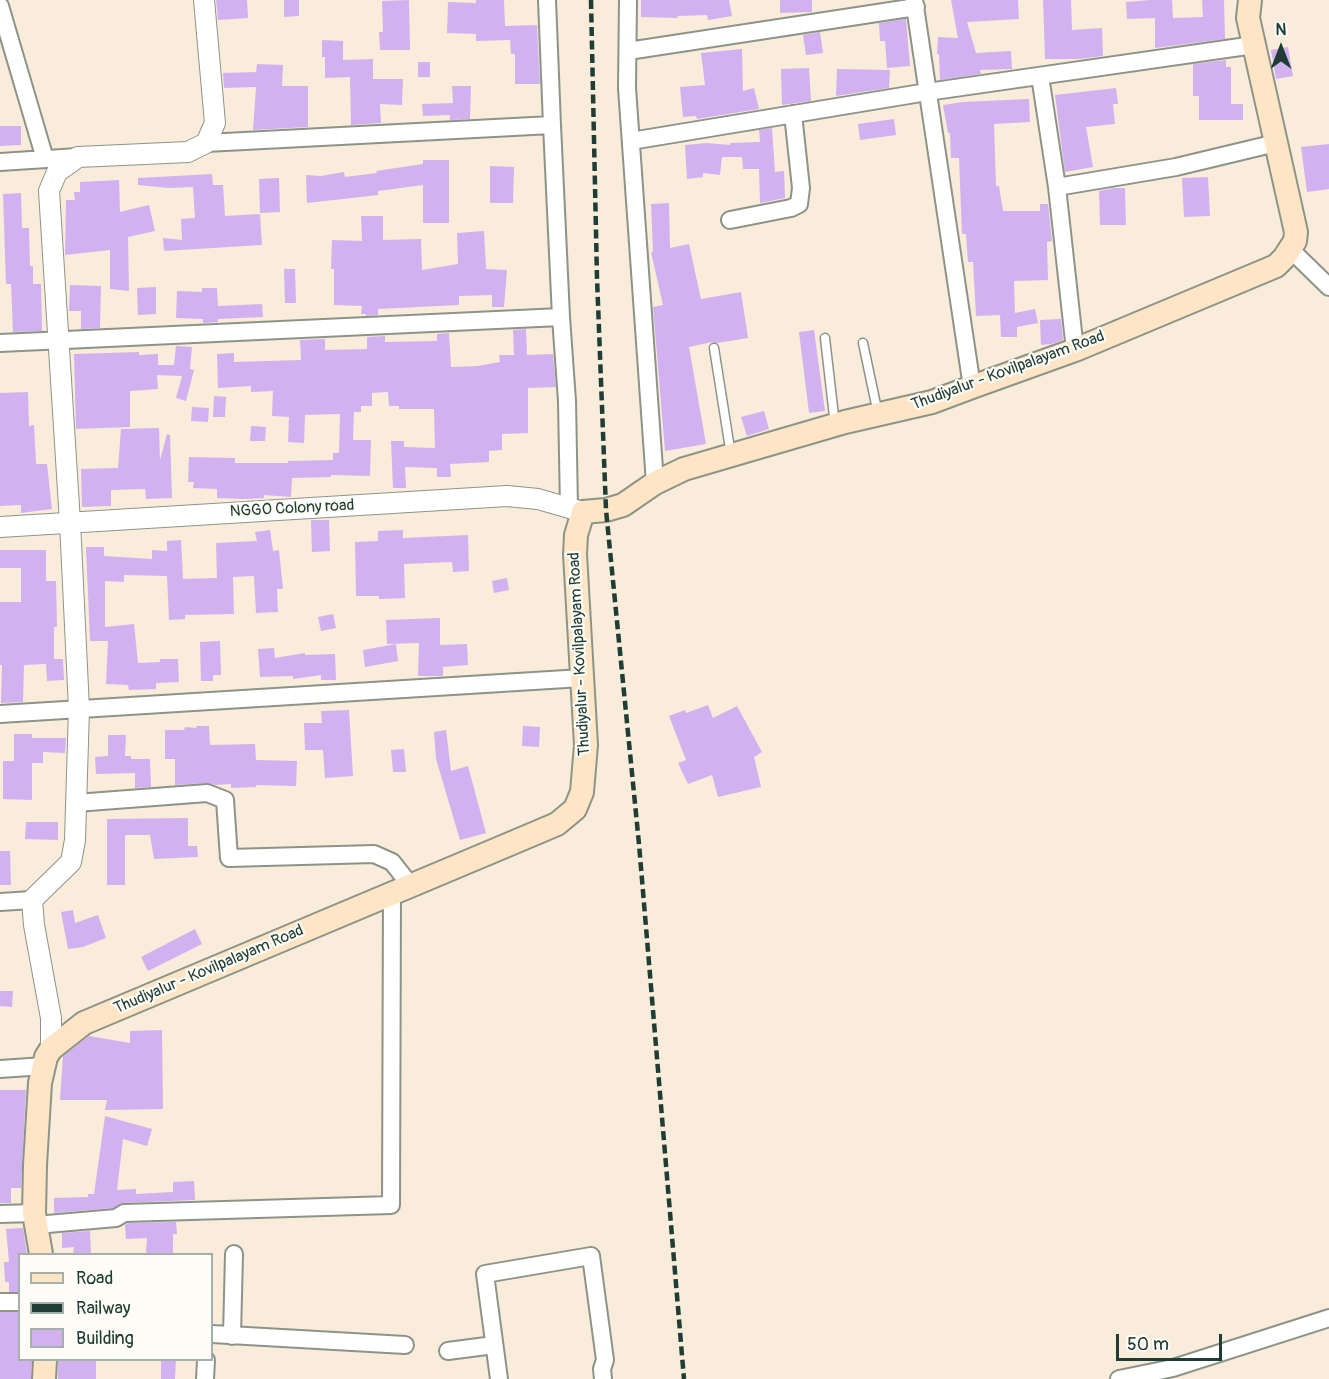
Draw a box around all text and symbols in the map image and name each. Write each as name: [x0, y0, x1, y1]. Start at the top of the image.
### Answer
north arrow: [1251, 18, 1311, 78]
text: N: [1276, 20, 1286, 40]
street label: Thudiyalur - Kovilpalayam Road: [909, 327, 1107, 415]
street label: NGGO Colony road: [229, 496, 355, 522]
street label: Thudiyalur - Kovilpalayam Road: [565, 552, 595, 756]
street label: Thudiyalur - Kovilpalayam Road: [111, 921, 307, 1019]
legend: [18, 1253, 213, 1361]
text: Road: [76, 1267, 113, 1290]
text: Railway: [76, 1297, 131, 1320]
scale bar: [1119, 1322, 1226, 1360]
text: Building: [76, 1327, 134, 1350]
text: 50 m: [1127, 1333, 1169, 1356]

